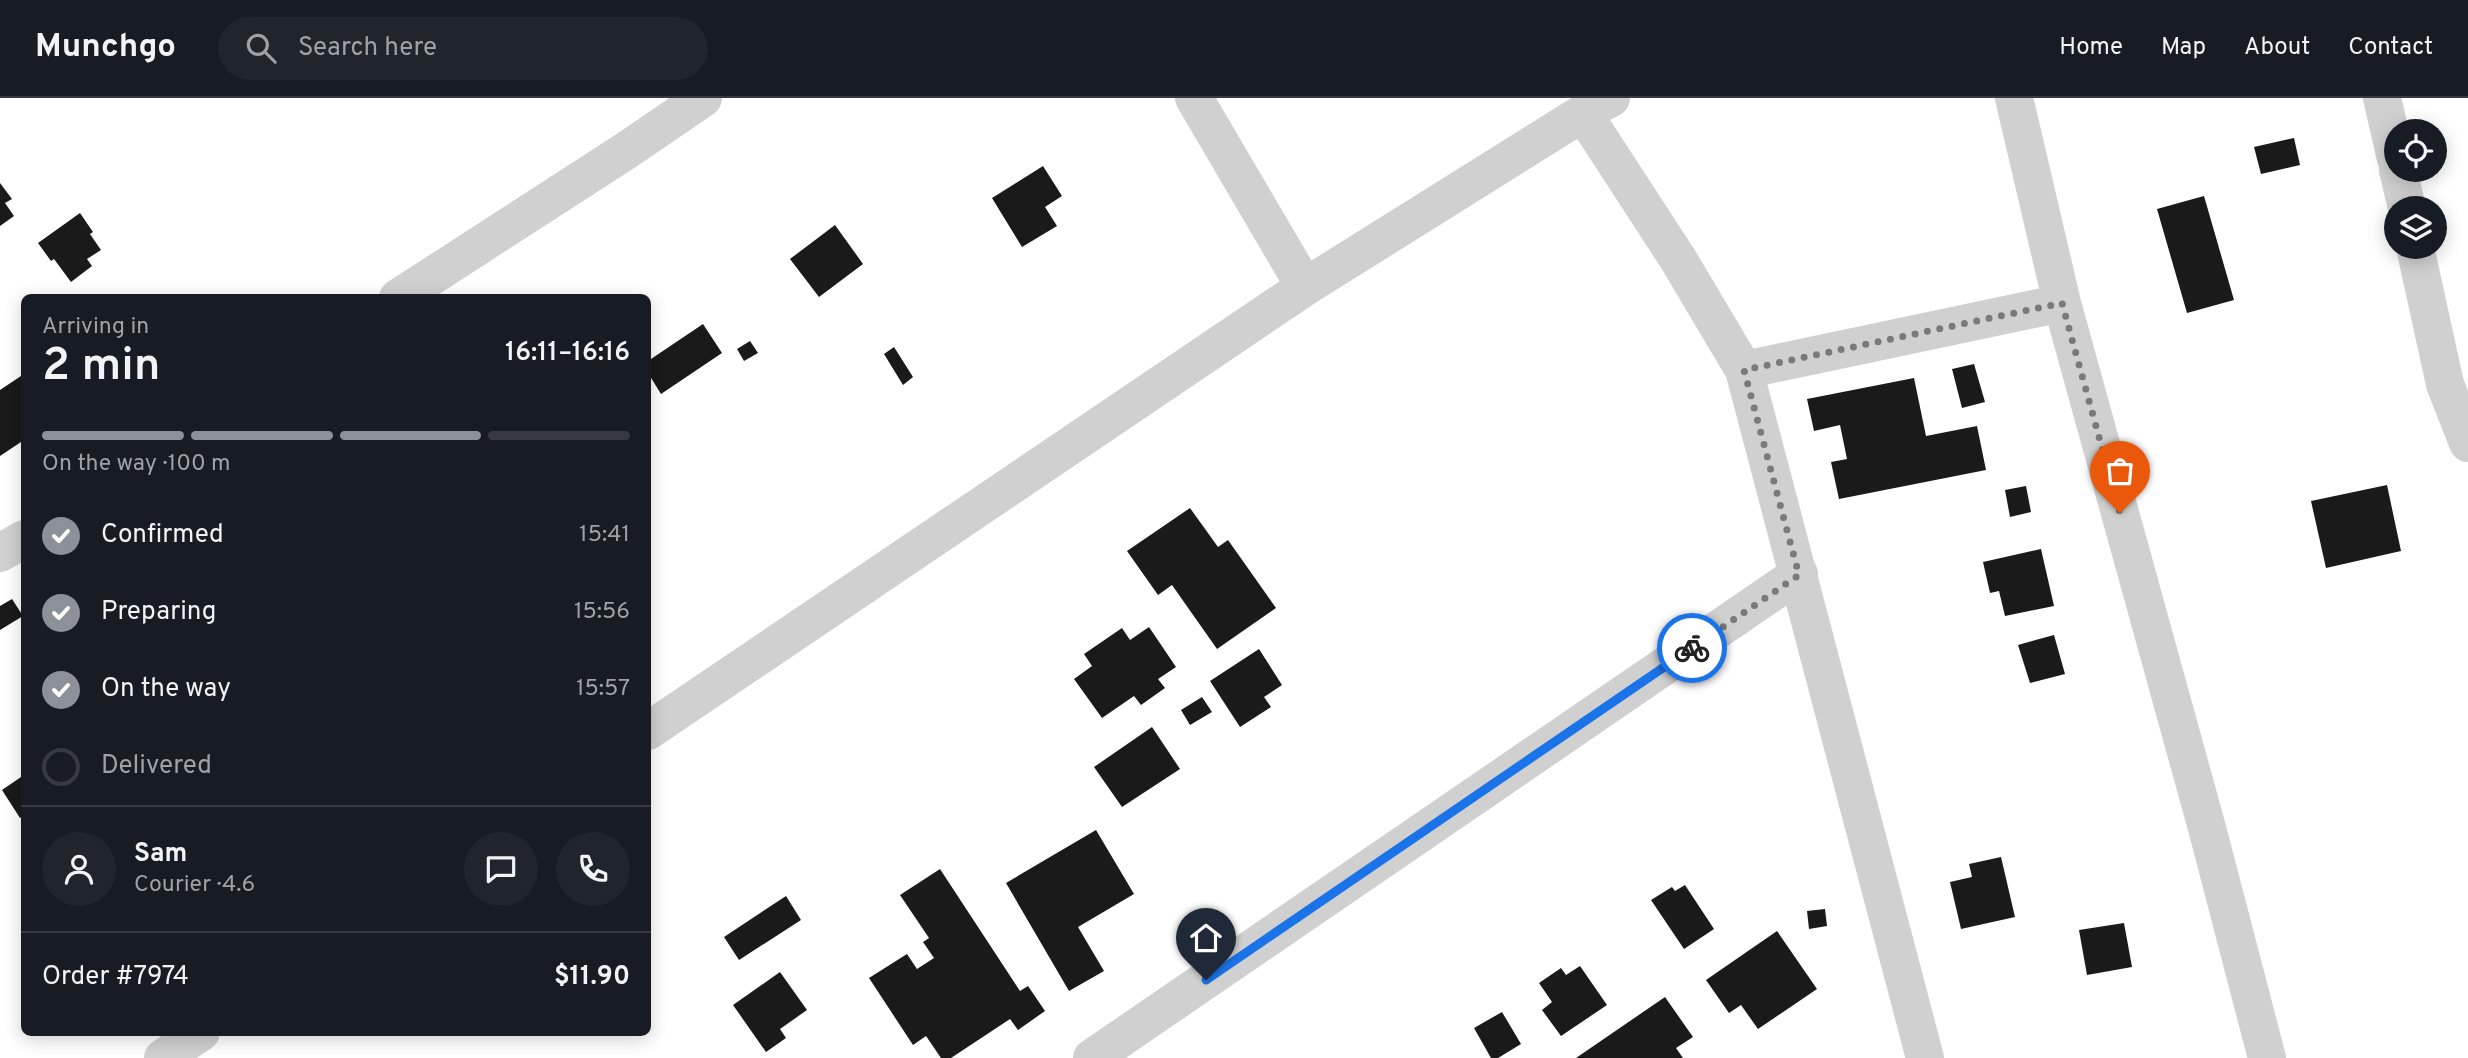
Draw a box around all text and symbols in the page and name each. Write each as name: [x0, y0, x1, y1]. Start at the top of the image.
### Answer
search box: [218, 17, 708, 80]
text: Munchgo: [35, 27, 176, 69]
icon: search: [242, 29, 280, 67]
text: Search here: [298, 32, 437, 65]
text: Home: [2059, 33, 2123, 63]
text: Map: [2161, 33, 2206, 63]
text: About: [2244, 33, 2310, 63]
text: Contact: [2348, 33, 2433, 63]
map controls: [2384, 119, 2447, 259]
button: locate: [2384, 119, 2447, 182]
button: layers: [2384, 196, 2447, 259]
text: Arriving in: [42, 313, 149, 342]
text: 16:11–16:16: [505, 337, 630, 370]
text: 2 min: [42, 338, 161, 397]
pin: [2090, 441, 2150, 513]
text: On the way · 100 m: [42, 450, 231, 479]
icon: bag: [2101, 452, 2139, 490]
icon: check: [42, 517, 80, 555]
text: Confirmed: [101, 519, 224, 552]
text: 15:41: [579, 521, 630, 550]
icon: check: [42, 594, 80, 632]
text: Preparing: [101, 596, 216, 629]
text: 15:56: [574, 598, 630, 627]
courier: [1657, 613, 1727, 683]
icon: bike: [1673, 629, 1711, 667]
icon: check: [42, 671, 80, 709]
text: On the way: [101, 673, 231, 706]
text: 15:57: [576, 675, 630, 704]
text: Delivered: [101, 750, 212, 783]
button: person: [42, 832, 116, 906]
button: chat: [464, 832, 538, 906]
button: phone: [556, 832, 630, 906]
text: Sam: [134, 838, 187, 871]
text: Courier · 4.6: [134, 871, 255, 900]
pin: [1176, 908, 1236, 980]
icon: home: [1187, 919, 1225, 957]
text: Order #7974: [42, 961, 189, 994]
text: $11.90: [554, 961, 630, 994]

